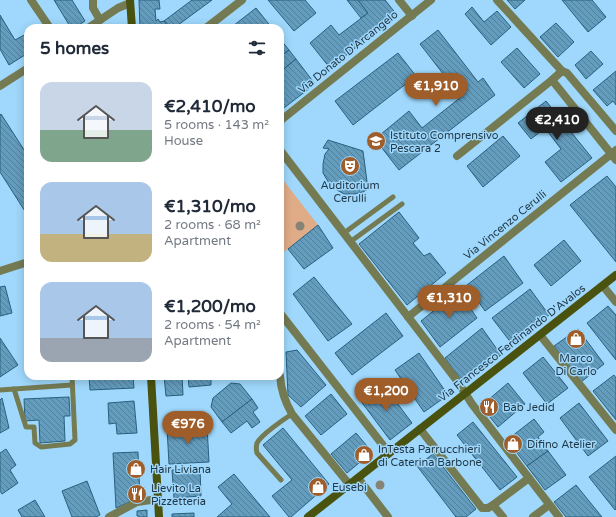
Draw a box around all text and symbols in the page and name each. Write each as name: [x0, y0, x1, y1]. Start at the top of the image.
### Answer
street label: Via Donato D'Arcangelo: [295, 8, 401, 96]
icon: filters: [246, 37, 268, 59]
text: 5 homes: [40, 38, 109, 59]
pin: €1,910: [403, 73, 469, 107]
text: €1,910: [414, 78, 458, 94]
text: €2,410/mo: [164, 96, 256, 117]
icon: home: [72, 98, 120, 146]
pin: €2,410: [524, 107, 590, 141]
text: €2,410: [535, 112, 579, 128]
text: 5 rooms · 143 m²: [164, 117, 269, 133]
place label: Istituto Comprensivo Pescara 2: [390, 129, 499, 155]
school or university icon: Istituto Comprensivo Pescara 2: [365, 130, 387, 152]
text: House: [164, 133, 203, 149]
theatre icon: Auditorium Cerulli: [339, 155, 361, 177]
place label: Auditorium Cerulli: [321, 179, 380, 205]
street label: Via Vincenzo Cerulli: [461, 188, 549, 262]
text: €1,310/mo: [164, 196, 256, 217]
icon: home: [72, 198, 120, 246]
text: 2 rooms · 68 m²: [164, 217, 261, 233]
text: Apartment: [164, 233, 231, 249]
street label: Via Francesco Ferdinando D'Avalos: [436, 282, 588, 404]
pin: €1,310: [416, 285, 482, 319]
text: €1,310: [427, 290, 471, 306]
text: €1,200/mo: [164, 296, 256, 317]
icon: home: [72, 298, 120, 346]
text: 2 rooms · 54 m²: [164, 317, 261, 333]
shop icon: Marco Di Carlo: [565, 328, 587, 350]
text: Apartment: [164, 333, 231, 349]
place label: Marco Di Carlo: [555, 352, 597, 378]
pin: €1,200: [353, 378, 419, 412]
text: €1,200: [364, 383, 408, 399]
restaurant icon: Bab Jedid: [478, 396, 500, 418]
place label: Bab Jedid: [503, 401, 555, 414]
pin: €976: [164, 411, 212, 445]
text: €976: [171, 416, 205, 432]
shop icon: Difino Atelier: [502, 433, 524, 455]
place label: Difino Atelier: [527, 438, 596, 451]
place label: InTesta Parrucchieri di Caterina Barbone: [378, 443, 482, 469]
shop icon: InTesta Parrucchieri di Caterina Barbone: [353, 444, 375, 466]
shop icon: Hair Liviana: [125, 458, 147, 480]
place label: Hair Liviana: [150, 463, 211, 476]
shop icon: Eusebi: [307, 476, 329, 498]
place label: Eusebi: [332, 481, 367, 494]
place label: Lievito La Pizzetteria: [151, 482, 206, 508]
restaurant icon: Lievito La Pizzetteria: [126, 483, 148, 505]

